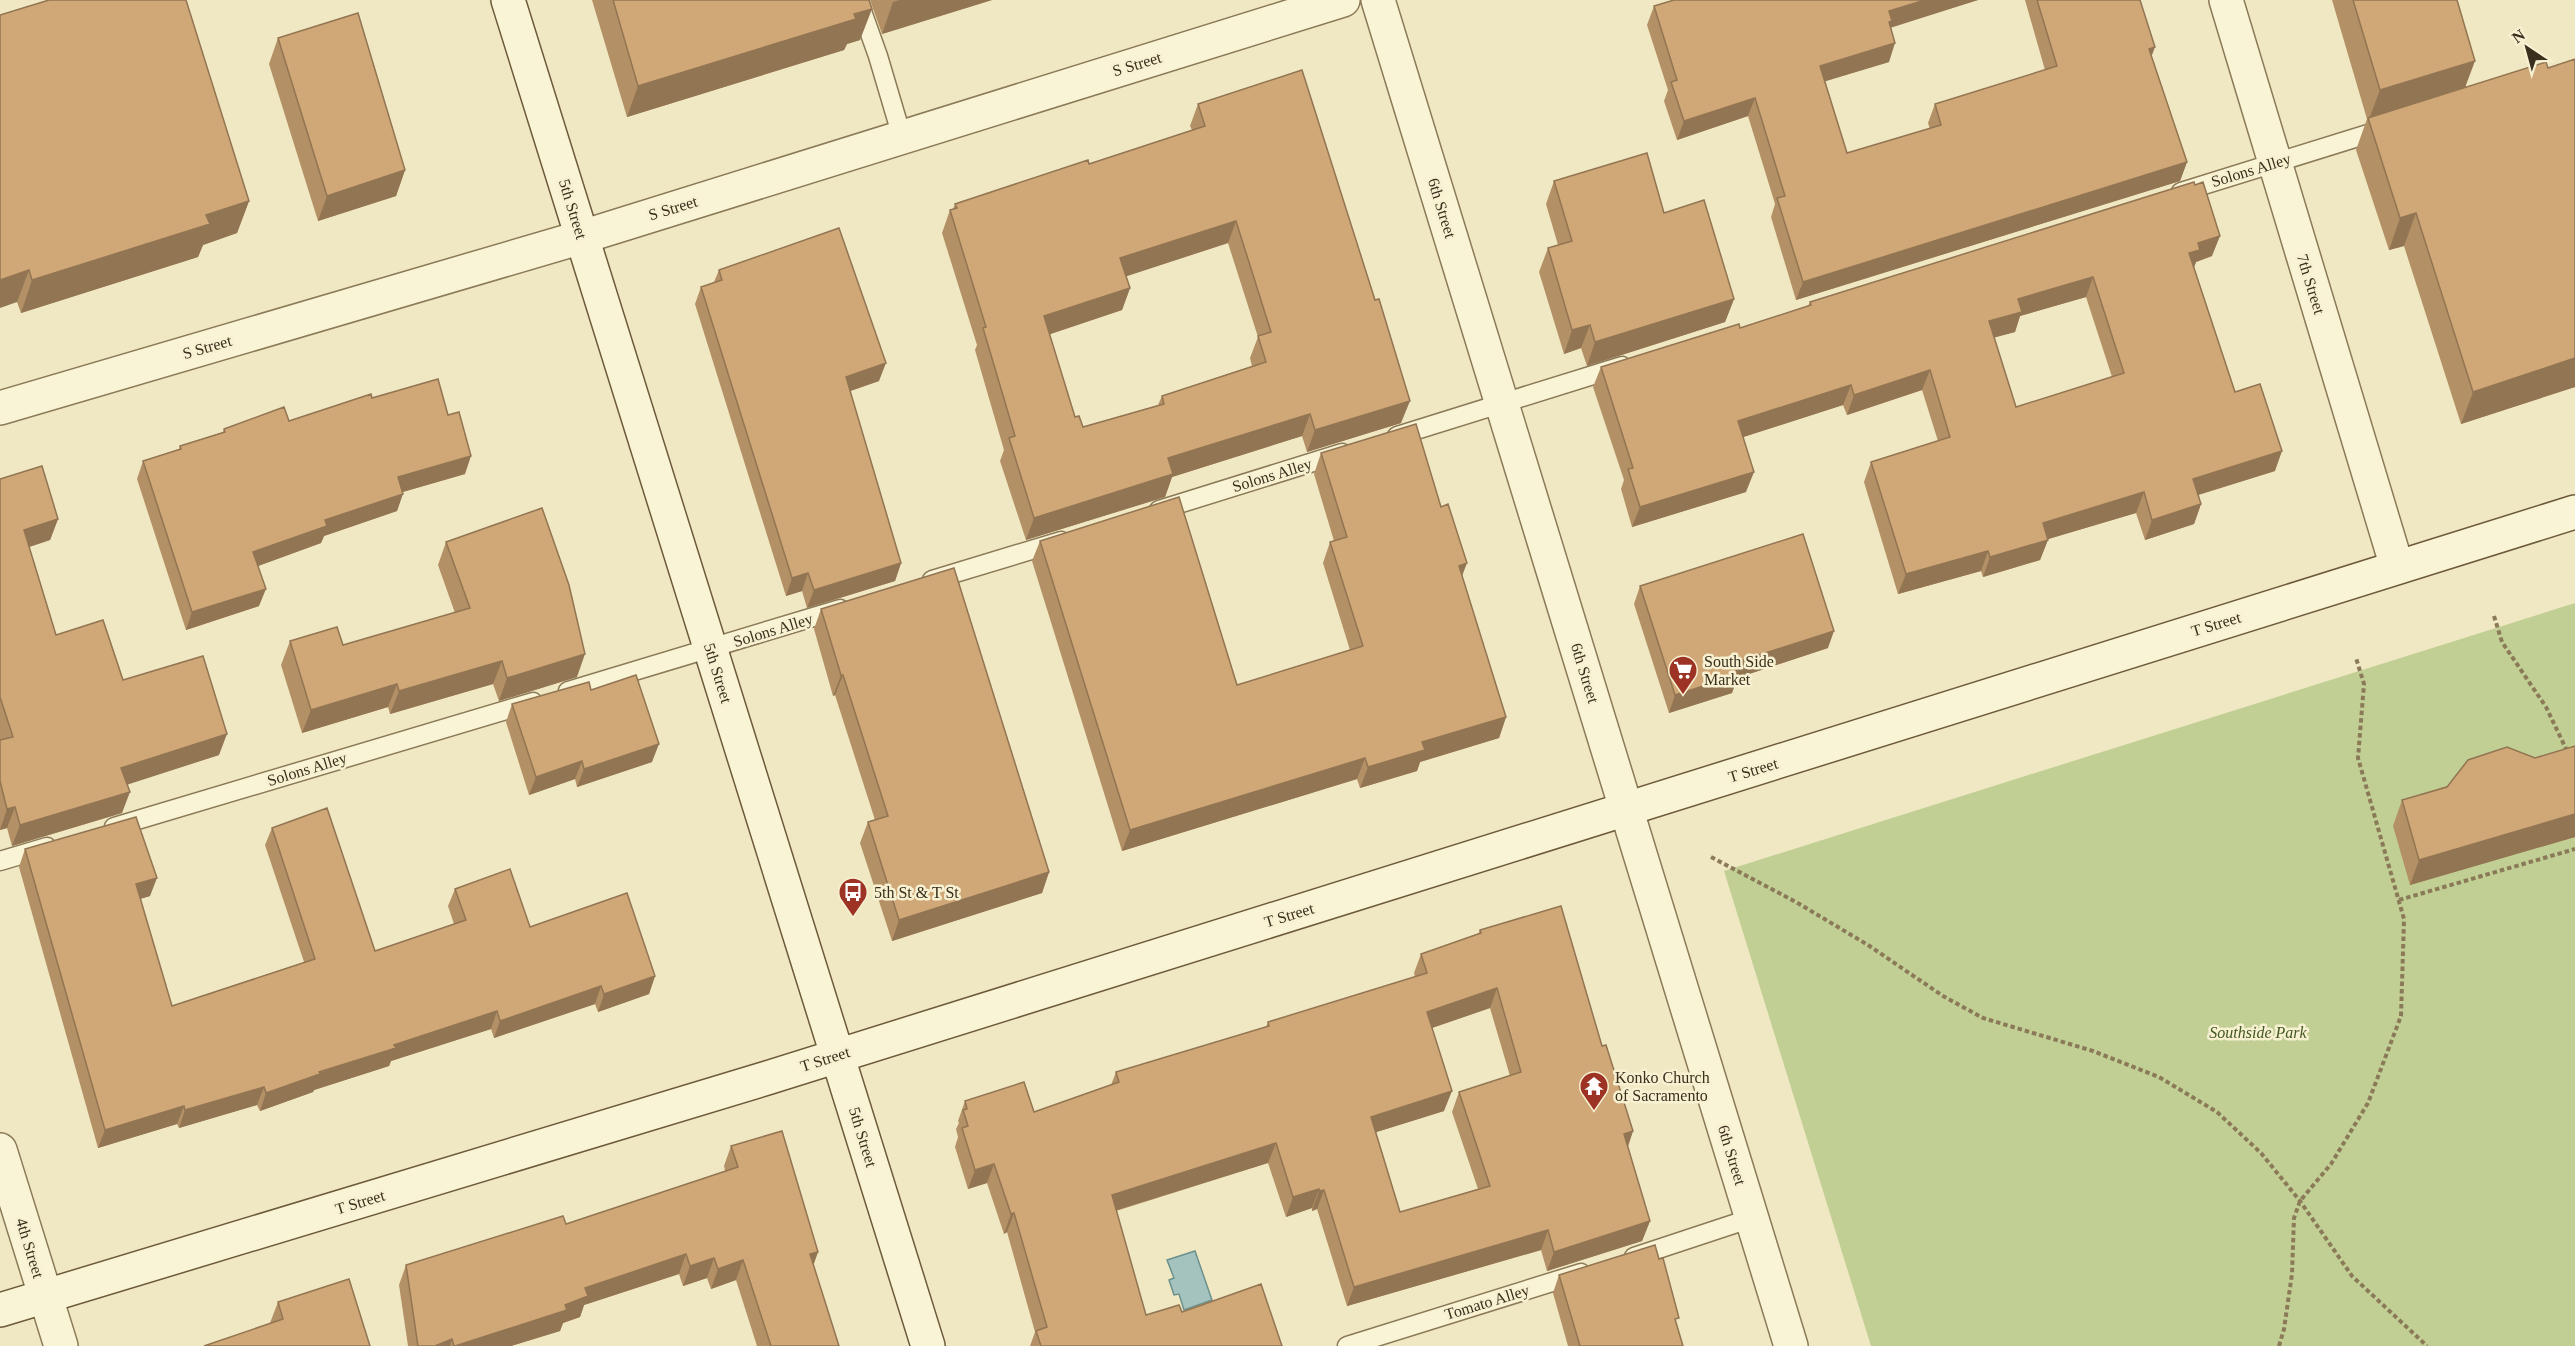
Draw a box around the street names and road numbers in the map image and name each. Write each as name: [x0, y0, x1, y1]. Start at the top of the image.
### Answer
street label: S Street: [1111, 48, 1164, 79]
street label: Solons Alley: [2209, 150, 2293, 191]
street label: 6th Street: [1425, 176, 1459, 241]
street label: 5th Street: [556, 177, 590, 242]
street label: S Street: [647, 192, 700, 223]
street label: 7th Street: [2294, 252, 2328, 317]
street label: S Street: [181, 332, 234, 362]
street label: Solons Alley: [1230, 455, 1314, 496]
street label: T Street: [2189, 608, 2243, 640]
street label: Solons Alley: [731, 610, 815, 651]
street label: 5th Street: [701, 641, 735, 706]
street label: 6th Street: [1568, 641, 1602, 706]
street label: Solons Alley: [265, 749, 349, 790]
street label: T Street: [1726, 754, 1780, 786]
street label: T Street: [1262, 899, 1316, 931]
street label: T Street: [798, 1043, 852, 1075]
street label: 5th Street: [846, 1105, 880, 1170]
street label: 6th Street: [1715, 1123, 1749, 1188]
street label: T Street: [333, 1186, 387, 1218]
street label: 4th Street: [13, 1216, 47, 1281]
street label: Tomato Alley: [1443, 1281, 1532, 1324]

